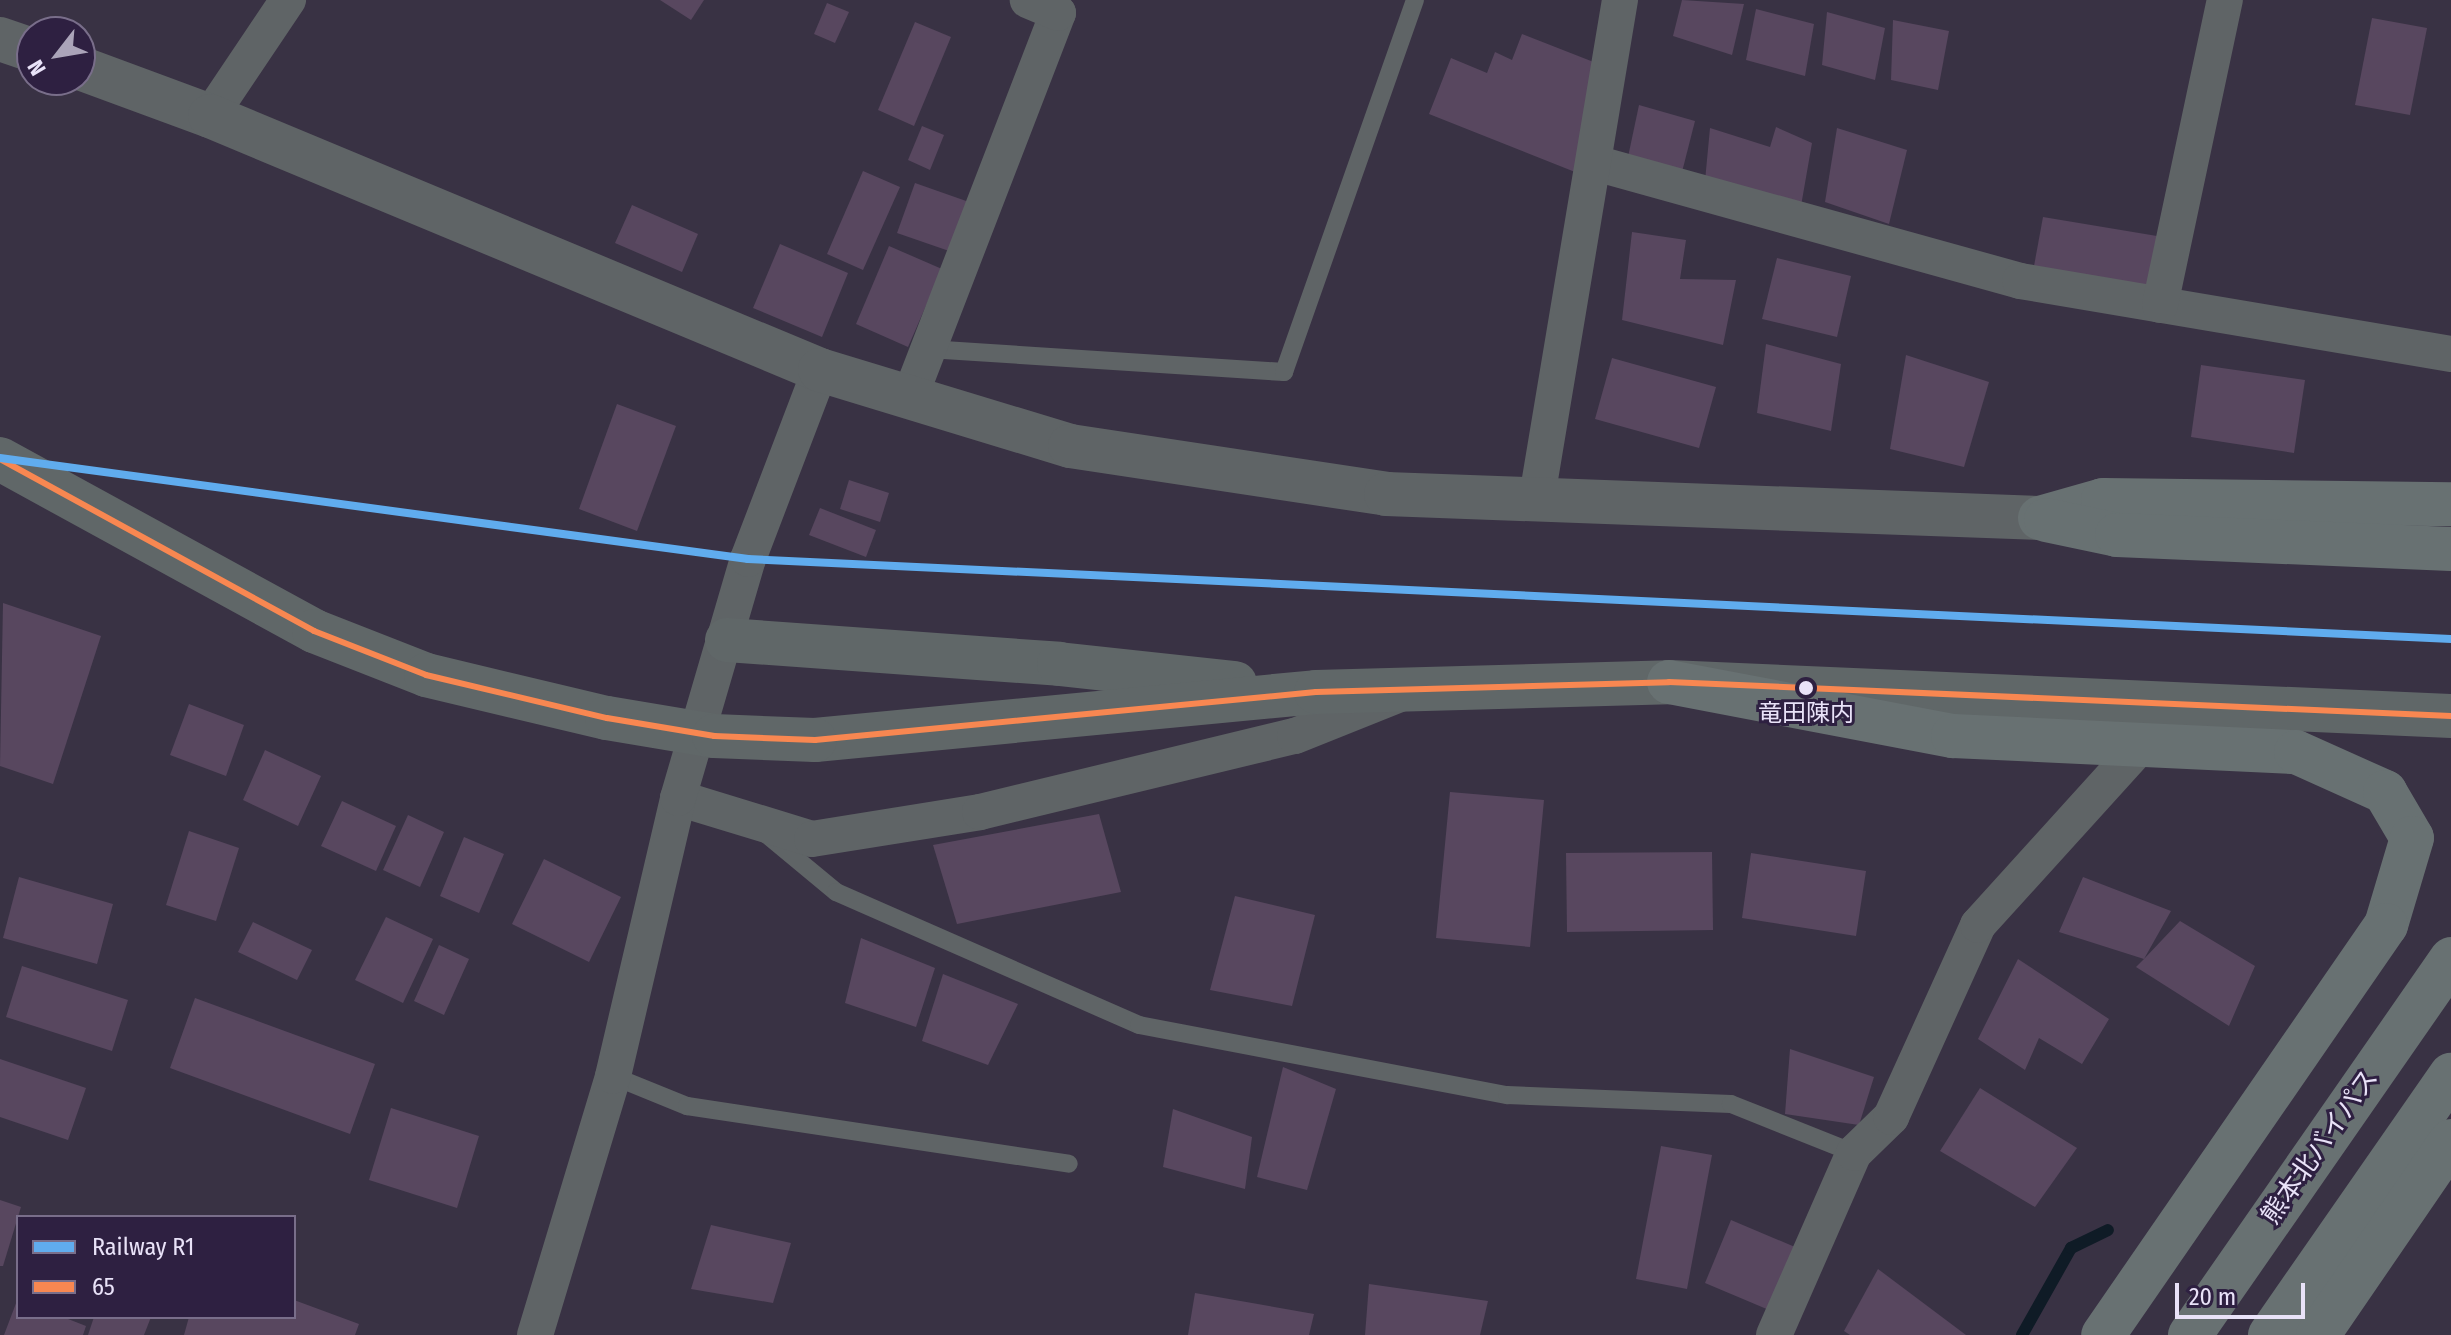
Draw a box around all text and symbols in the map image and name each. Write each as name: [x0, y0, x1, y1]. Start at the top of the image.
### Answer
north arrow: [16, 16, 96, 96]
text: N: [22, 55, 52, 80]
marker: 竜田陳内: [1798, 680, 1814, 696]
place label: 竜田陳内: [1758, 700, 1854, 728]
street label: 熊本北バイパス: [2255, 1064, 2385, 1230]
legend: [16, 1215, 296, 1319]
text: Railway R1: [92, 1233, 194, 1261]
scale bar: [2179, 1267, 2309, 1317]
text: 65: [92, 1273, 115, 1301]
text: 20 m: [2189, 1283, 2236, 1311]

